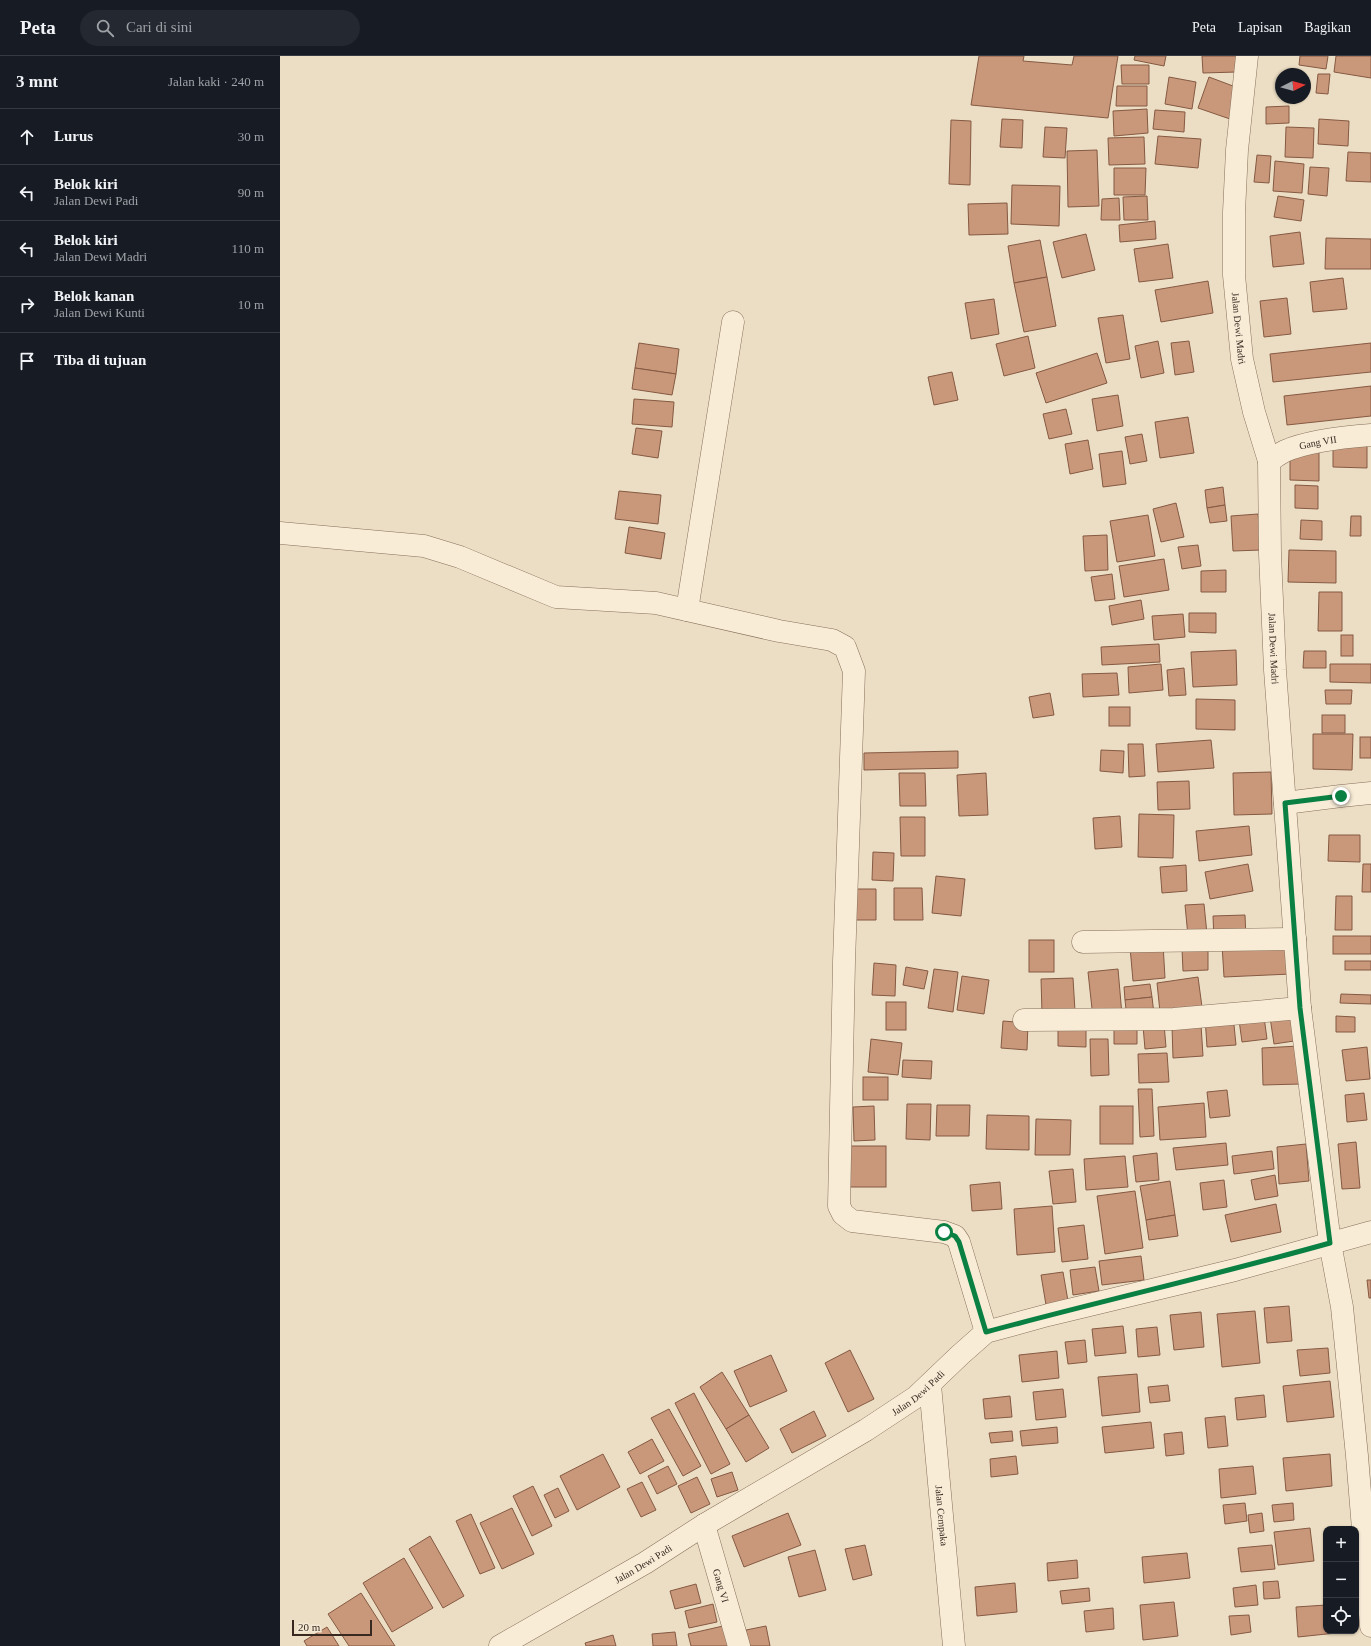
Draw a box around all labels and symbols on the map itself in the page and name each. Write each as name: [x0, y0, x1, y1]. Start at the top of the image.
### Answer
north arrow: [1275, 68, 1311, 104]
street label: Jalan Dewi Madri: [1230, 292, 1248, 365]
street label: Gang VII: [1298, 434, 1337, 452]
street label: Jalan Dewi Madri: [1267, 612, 1281, 685]
route end: [1332, 787, 1350, 805]
route start: [935, 1223, 953, 1241]
street label: Jalan Dewi Padi: [889, 1368, 947, 1418]
street label: Jalan Cempaka: [933, 1485, 950, 1547]
street label: Jalan Dewi Padi: [612, 1542, 674, 1585]
street label: Gang VI: [711, 1568, 731, 1604]
scale bar: [292, 1618, 372, 1637]

